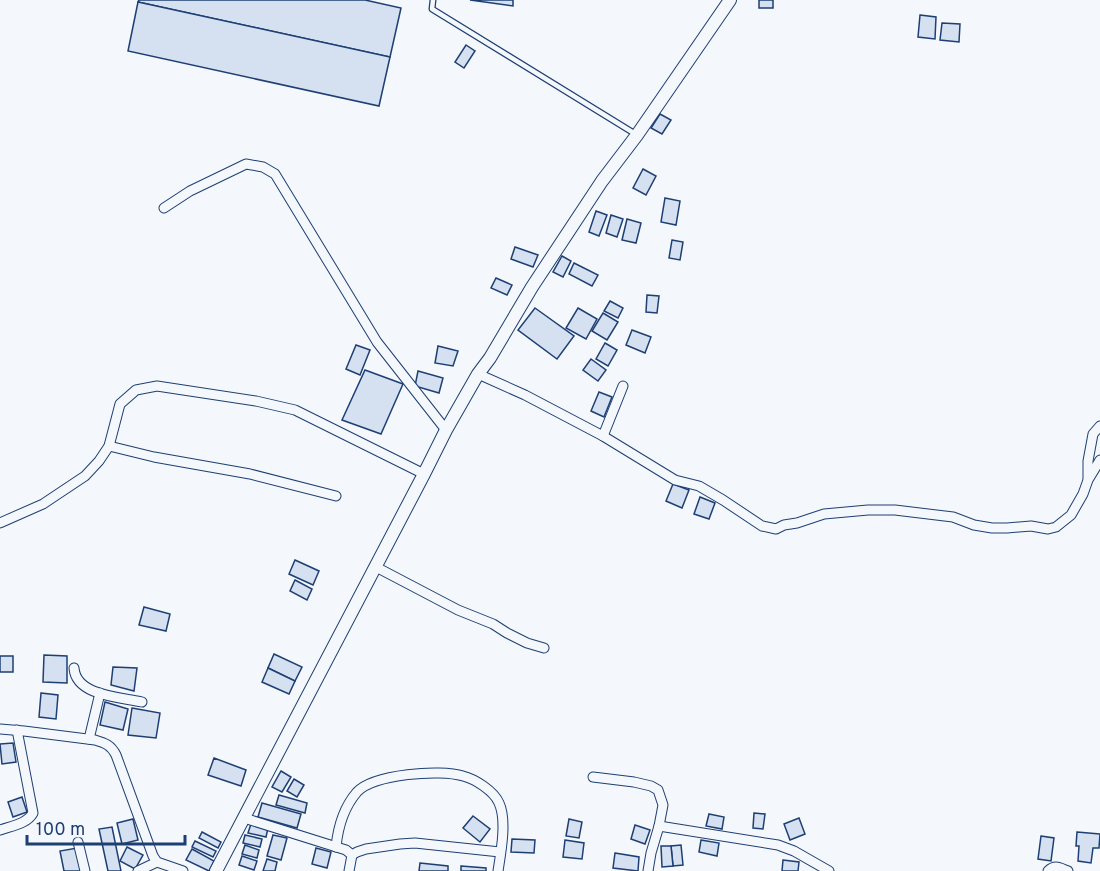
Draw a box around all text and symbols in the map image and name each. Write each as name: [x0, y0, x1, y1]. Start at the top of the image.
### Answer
scale bar: [27, 808, 184, 846]
text: 100 m: [36, 819, 85, 842]

